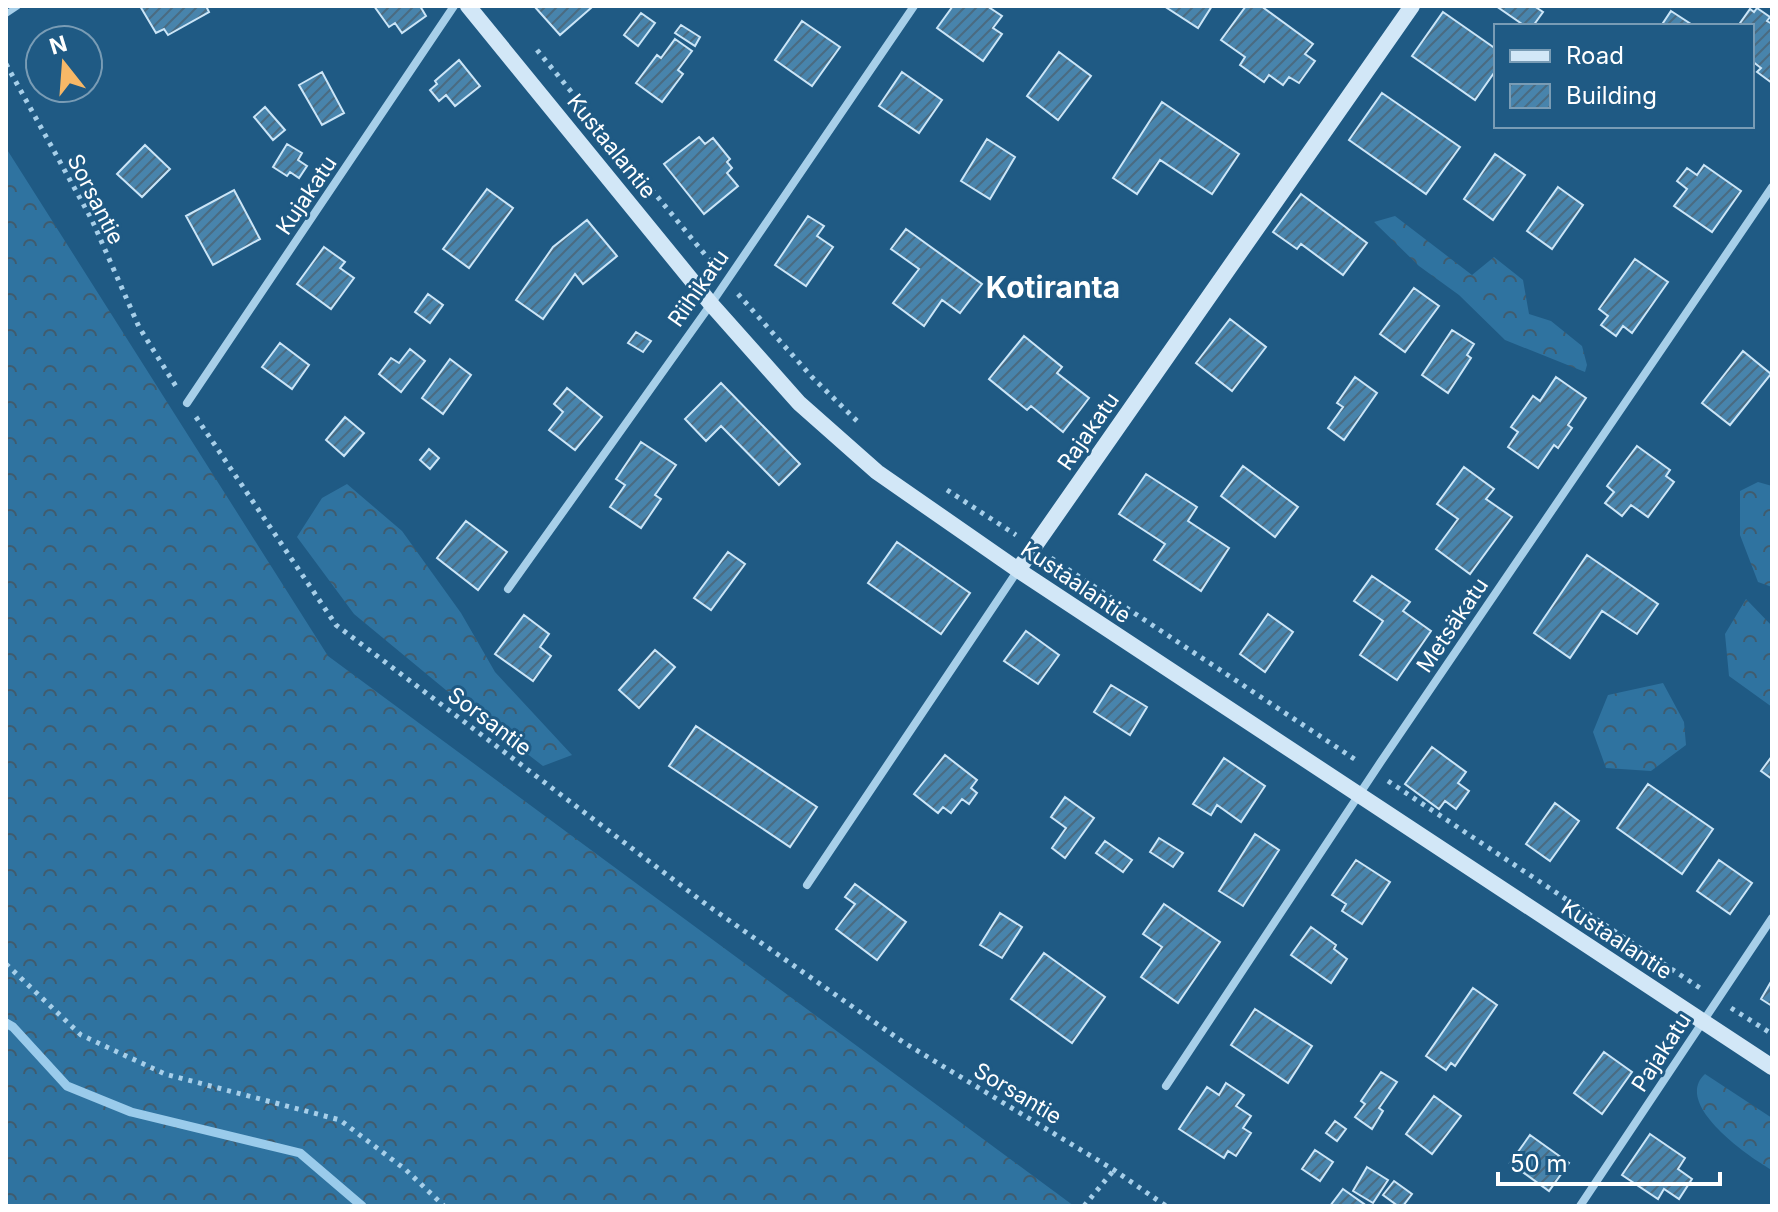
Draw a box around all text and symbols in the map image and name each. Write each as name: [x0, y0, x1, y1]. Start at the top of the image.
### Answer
north arrow: [24, 24, 104, 104]
legend: [1494, 24, 1754, 128]
text: N: [46, 30, 70, 60]
text: Road: [1566, 41, 1624, 70]
text: Building: [1566, 81, 1657, 110]
street label: Kustaalantie: [562, 89, 662, 203]
street label: Sorsantie: [62, 149, 130, 249]
street label: Kujakatu: [270, 151, 342, 239]
street label: Riihikatu: [662, 245, 734, 331]
district label: Kotiranta: [986, 269, 1120, 305]
street label: Rajakatu: [1052, 387, 1124, 475]
street label: Kustaalantie: [1016, 536, 1136, 628]
street label: Metsäkatu: [1411, 573, 1493, 677]
street label: Sorsantie: [443, 681, 537, 761]
street label: Kustaalantie: [1557, 894, 1677, 984]
street label: Pajakatu: [1626, 1008, 1696, 1096]
street label: Sorsantie: [969, 1057, 1067, 1129]
scale bar: [1498, 1136, 1720, 1186]
text: 50 m: [1510, 1149, 1568, 1178]

